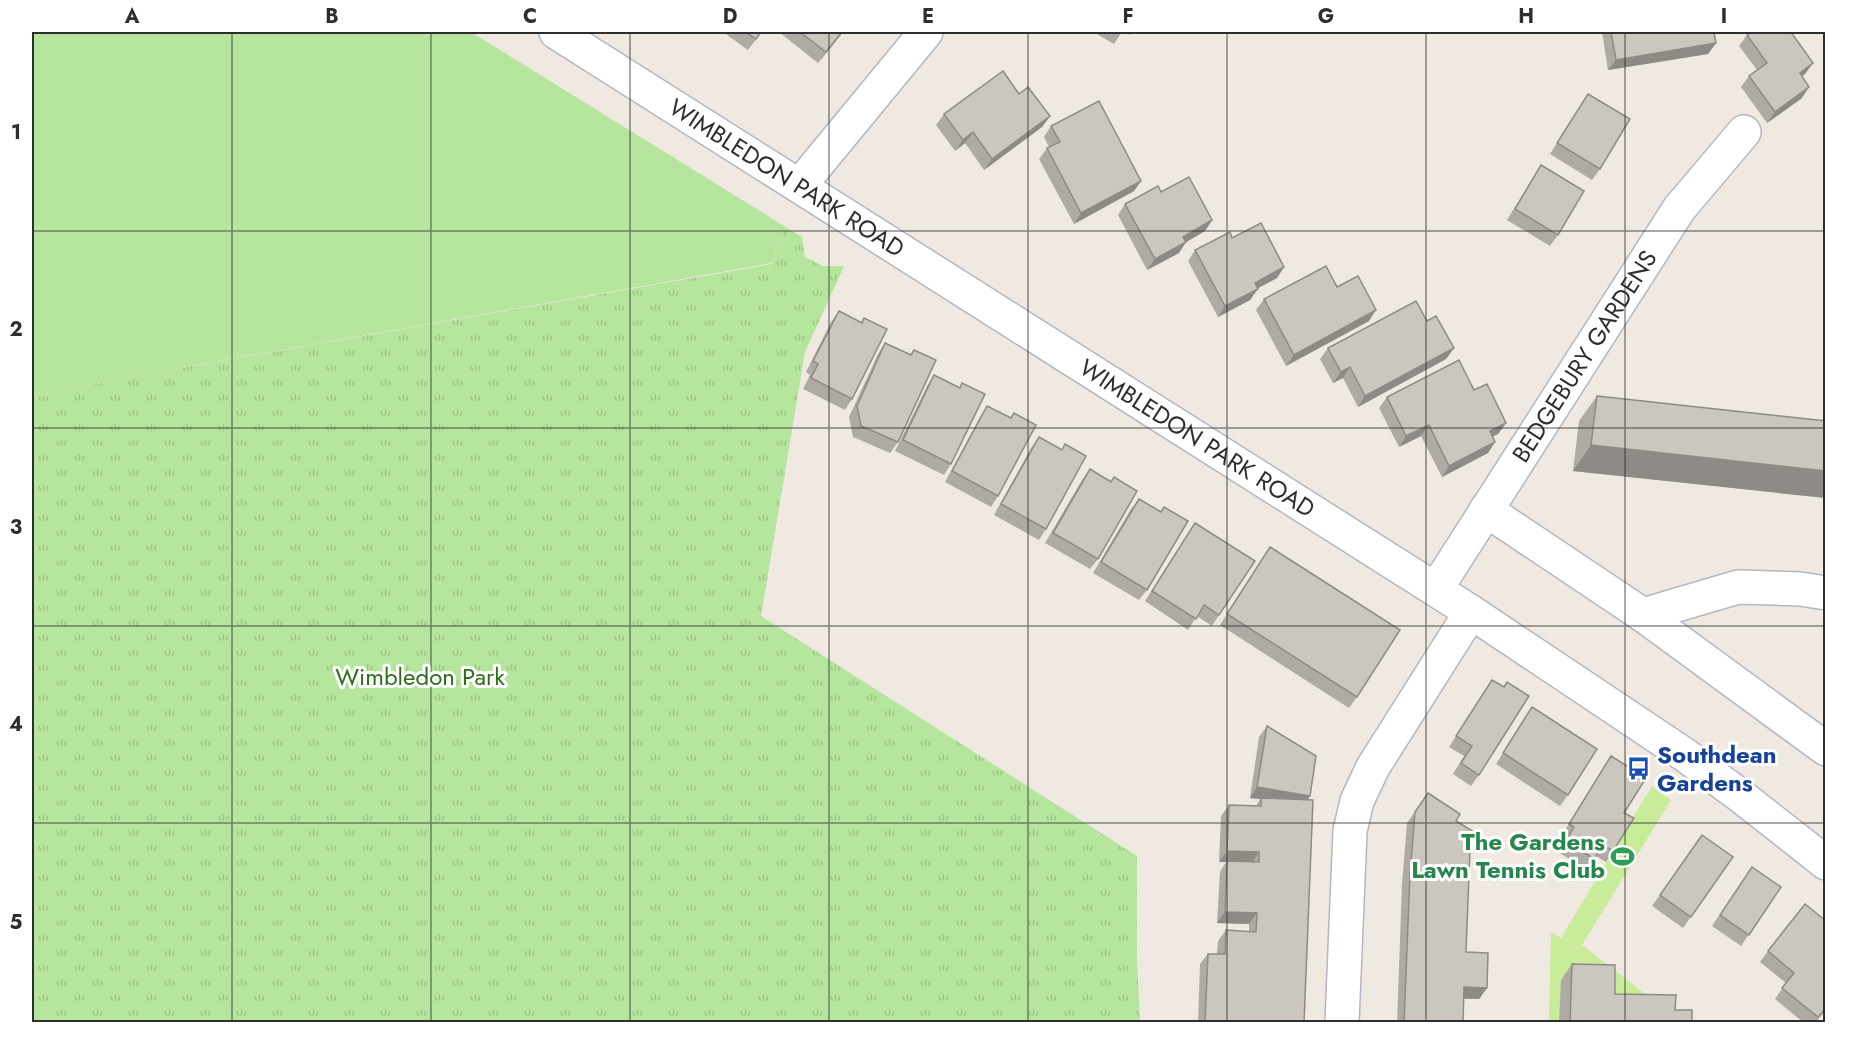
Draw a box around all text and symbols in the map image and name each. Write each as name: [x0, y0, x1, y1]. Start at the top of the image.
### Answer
text: A: [124, 2, 140, 31]
text: B: [325, 2, 339, 31]
text: C: [523, 2, 537, 31]
text: D: [723, 2, 737, 31]
text: E: [922, 2, 934, 31]
text: F: [1122, 2, 1134, 31]
text: G: [1318, 2, 1334, 31]
text: H: [1518, 2, 1534, 31]
text: I: [1721, 2, 1727, 31]
street label: WIMBLEDON PARK ROAD: [662, 90, 912, 266]
text: 1: [11, 118, 21, 147]
street label: BEDGEBURY GARDENS: [1503, 243, 1665, 469]
text: 2: [9, 315, 23, 344]
street label: WIMBLEDON PARK ROAD: [1073, 350, 1322, 526]
text: 3: [10, 513, 22, 542]
park label: Wimbledon Park: [335, 659, 505, 694]
text: 4: [9, 710, 23, 739]
place label: Southdean Gardens: [1657, 737, 1777, 800]
bus stop icon: Southdean Gardens: [1626, 756, 1652, 782]
place label: The Gardens Lawn Tennis Club: [1411, 824, 1605, 887]
sports icon: The Gardens Lawn Tennis Club: [1610, 843, 1636, 869]
text: 5: [10, 908, 23, 937]

